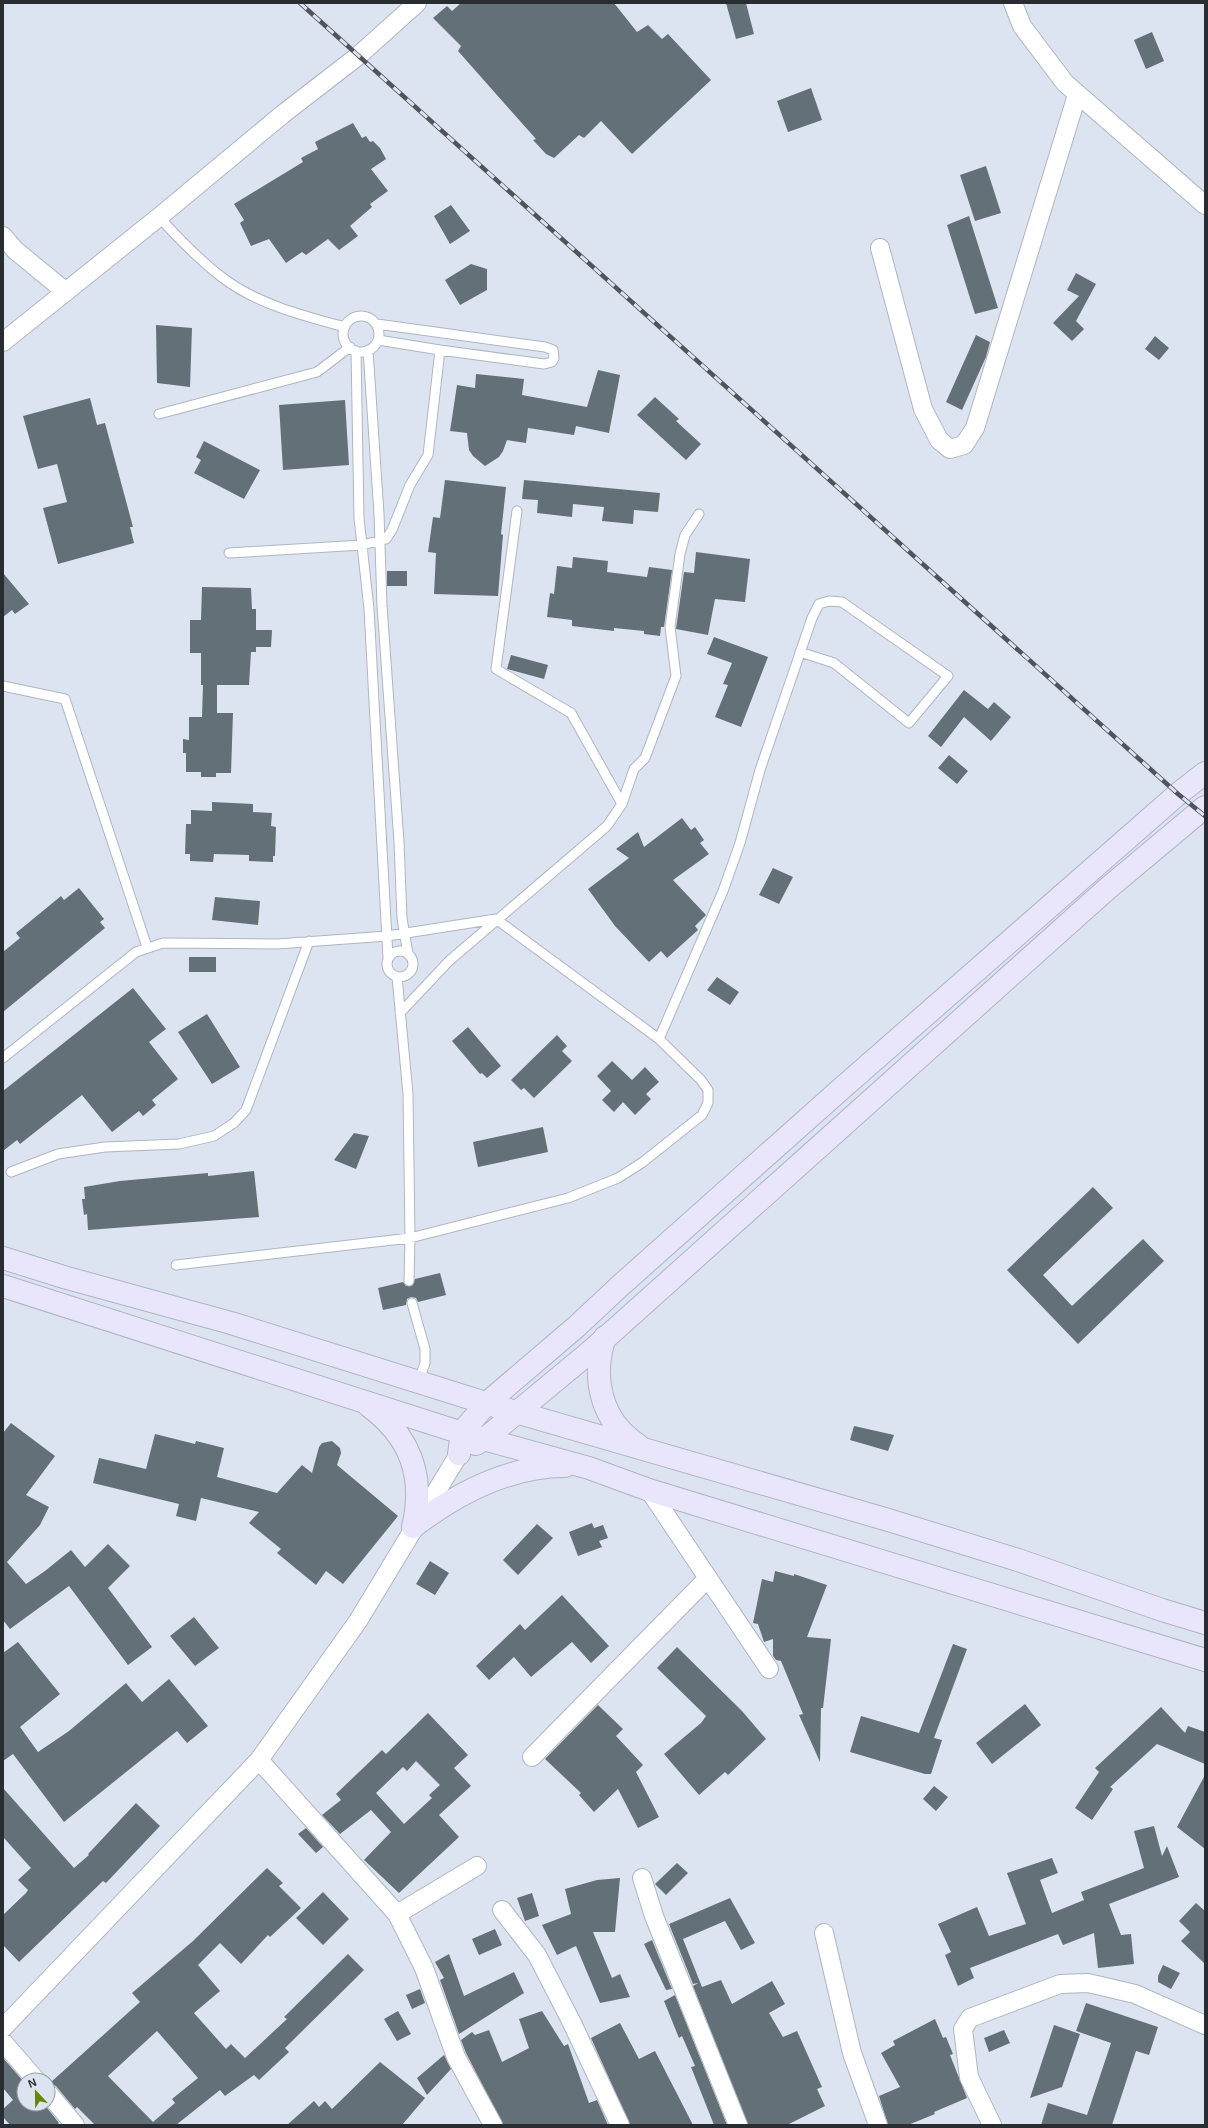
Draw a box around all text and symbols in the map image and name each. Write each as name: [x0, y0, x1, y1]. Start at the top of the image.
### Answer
north arrow: [16, 2072, 56, 2112]
text: N: [26, 2076, 38, 2090]

